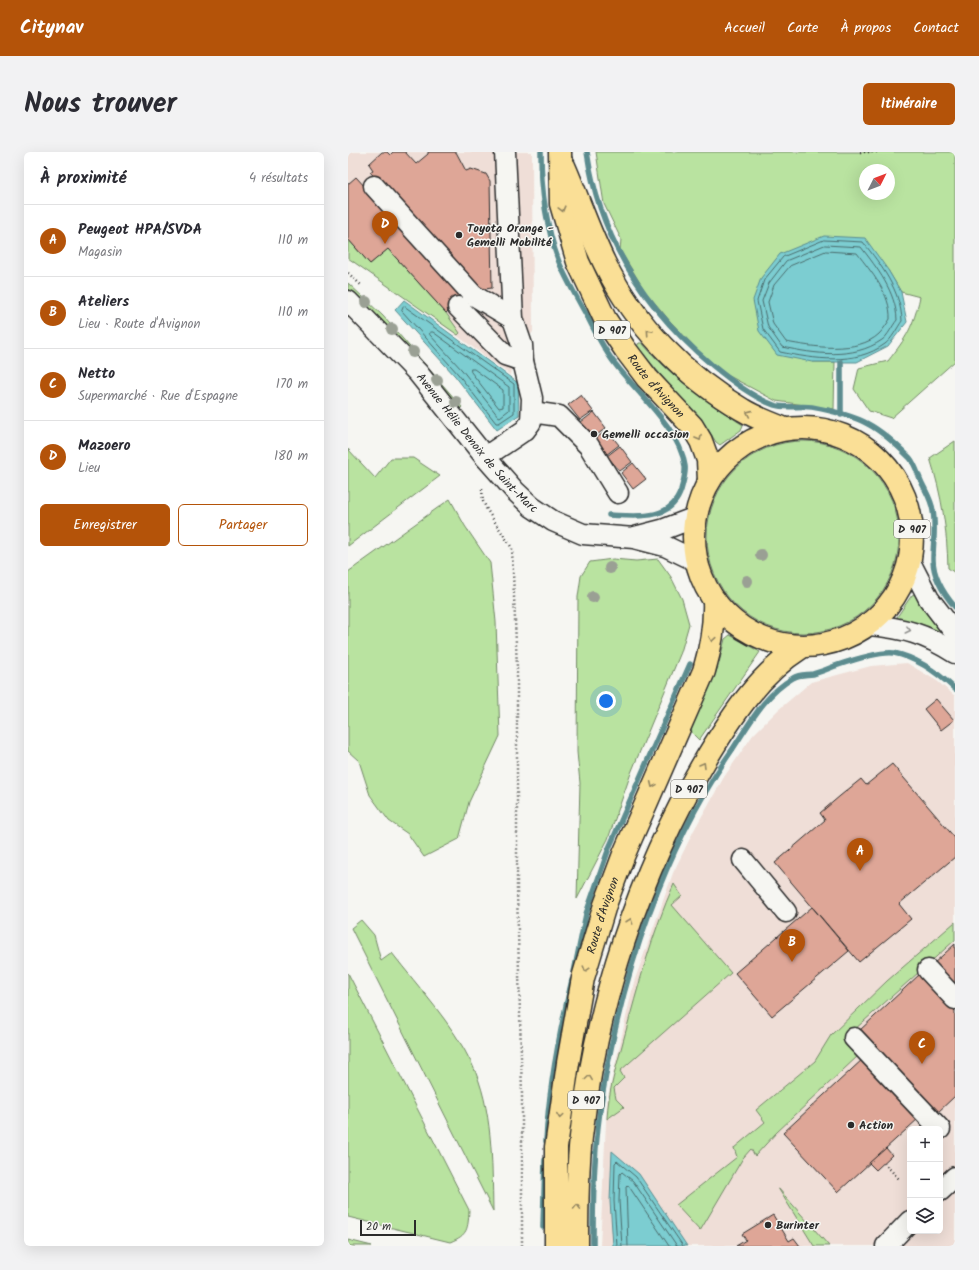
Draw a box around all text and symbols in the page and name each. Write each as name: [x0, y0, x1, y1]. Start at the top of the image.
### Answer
text: Citynav: [20, 13, 83, 43]
text: Accueil: [724, 17, 765, 39]
text: Carte: [787, 17, 818, 39]
text: À propos: [840, 17, 891, 39]
text: Contact: [913, 17, 959, 39]
text: Nous trouver: [24, 82, 177, 127]
button: Itinéraire: [863, 83, 955, 125]
north arrow: [859, 164, 895, 200]
text: À proximité: [40, 165, 127, 192]
text: 4 résultats: [249, 168, 308, 189]
one-way arrow: [558, 206, 566, 213]
pin: D: [372, 211, 398, 244]
text: Peugeot HPA/SVDA: [78, 218, 202, 242]
place label: Toyota Orange - Gemelli Mobilité: [467, 219, 554, 252]
text: A: [49, 230, 57, 251]
text: 110 m: [278, 230, 308, 251]
marker: Toyota Orange - Gemelli Mobilité: [454, 230, 464, 240]
text: Magasin: [78, 242, 122, 263]
text: Ateliers: [78, 290, 129, 314]
text: B: [49, 302, 57, 323]
text: 110 m: [278, 302, 308, 323]
text: Lieu · Route d'Avignon: [78, 314, 200, 335]
road number: D 907: [594, 321, 630, 339]
one-way arrow: [646, 329, 654, 337]
street label: Route d'Avignon: [622, 350, 689, 423]
text: Netto: [78, 362, 115, 386]
street label: Avenue Hélie Denoix de Saint-Marc: [411, 369, 541, 518]
text: C: [49, 374, 57, 395]
text: 170 m: [276, 374, 308, 395]
text: Supermarché · Rue d'Espagne: [78, 386, 238, 407]
one-way arrow: [746, 410, 754, 418]
place label: Gemelli occasion: [602, 425, 689, 444]
marker: Gemelli occasion: [589, 429, 599, 439]
text: Mazoero: [78, 434, 131, 458]
one-way arrow: [694, 434, 701, 441]
text: D: [49, 446, 57, 467]
text: 180 m: [274, 446, 308, 467]
text: Lieu: [78, 458, 100, 479]
button: Enregistrer: [40, 504, 170, 546]
button: Partager: [178, 504, 308, 546]
road number: D 907: [894, 520, 930, 538]
one-way arrow: [904, 625, 911, 634]
one-way arrow: [708, 636, 717, 642]
your location: [596, 691, 616, 711]
one-way arrow: [698, 762, 705, 769]
one-way arrow: [650, 780, 658, 788]
road number: D 907: [671, 780, 707, 798]
pin: A: [847, 838, 873, 871]
street label: Route d'Avignon: [582, 874, 625, 956]
one-way arrow: [626, 917, 634, 924]
pin: B: [779, 929, 805, 962]
one-way arrow: [582, 965, 590, 972]
pin: C: [909, 1031, 935, 1064]
one-way arrow: [584, 1075, 593, 1081]
road number: D 907: [568, 1091, 604, 1109]
one-way arrow: [556, 1113, 565, 1119]
place label: Action: [859, 1116, 893, 1135]
marker: Action: [846, 1120, 856, 1130]
map controls: [907, 1126, 943, 1234]
button: +: [907, 1126, 943, 1162]
button: −: [907, 1162, 943, 1198]
button: layers: [907, 1198, 943, 1234]
one-way arrow: [573, 1204, 581, 1210]
place label: Burinter: [776, 1216, 820, 1235]
scale bar: [360, 1218, 416, 1237]
text: 20 m: [366, 1218, 391, 1236]
marker: Burinter: [763, 1220, 773, 1230]

